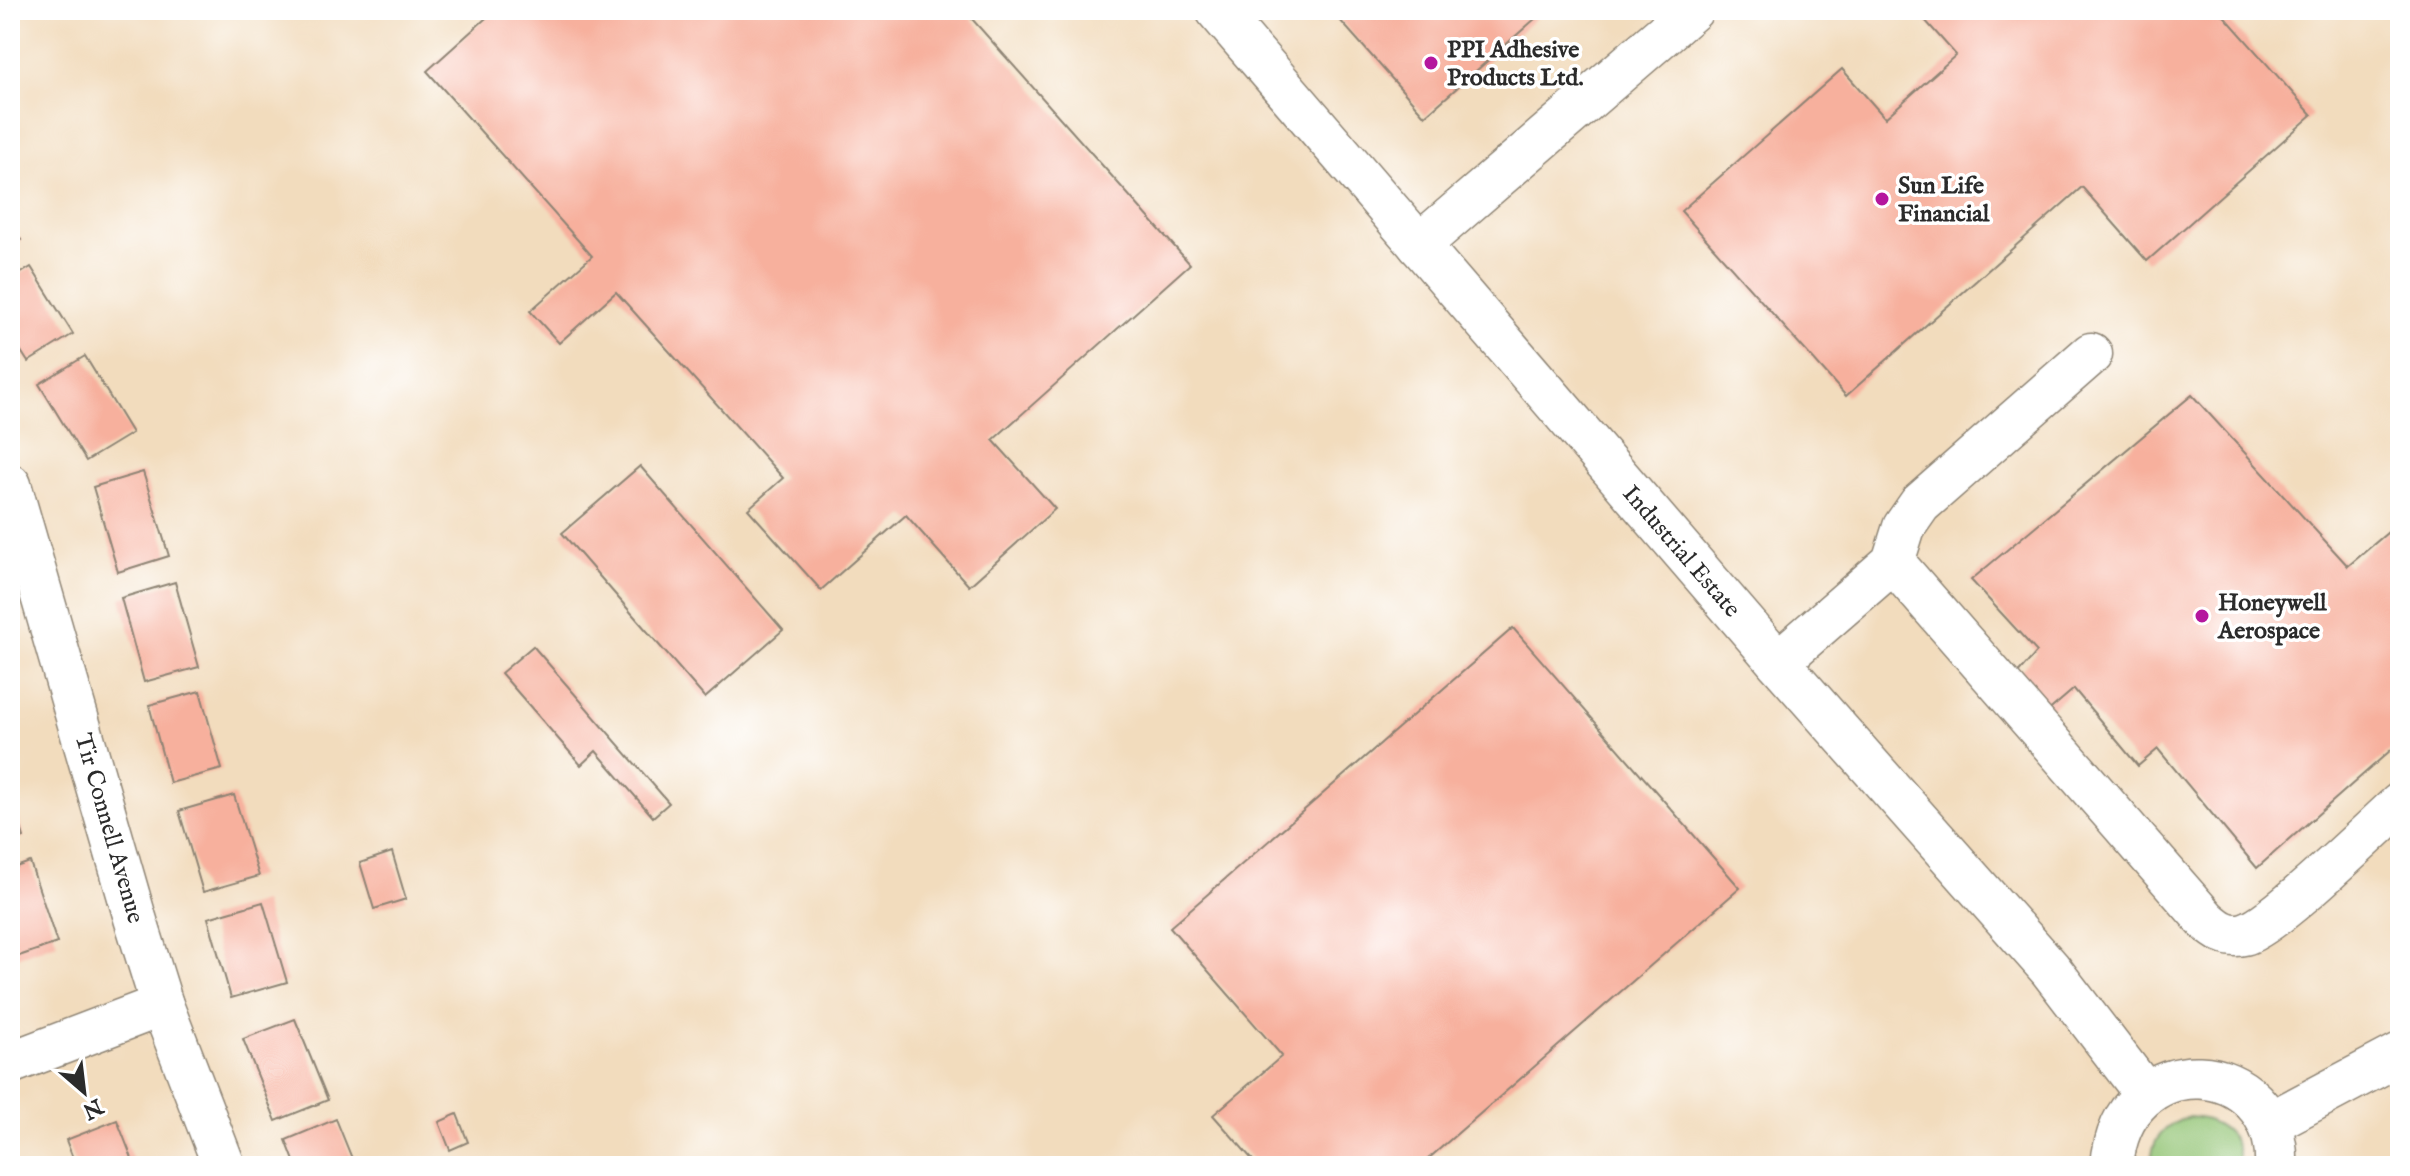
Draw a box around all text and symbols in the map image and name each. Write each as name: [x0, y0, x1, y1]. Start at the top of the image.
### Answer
place label: PPI Adhesive Products Ltd.: [1447, 35, 1584, 94]
marker: PPI Adhesive Products Ltd.: [1422, 54, 1440, 72]
place label: Sun Life Financial: [1898, 171, 1990, 230]
marker: Sun Life Financial: [1873, 190, 1891, 208]
street label: Industrial Estate: [1615, 479, 1747, 625]
place label: Honeywell Aerospace: [2217, 588, 2327, 647]
marker: Honeywell Aerospace: [2193, 607, 2211, 625]
street label: Tir Connell Avenue: [67, 730, 151, 927]
north arrow: [44, 1052, 124, 1132]
text: N: [77, 1091, 108, 1125]

